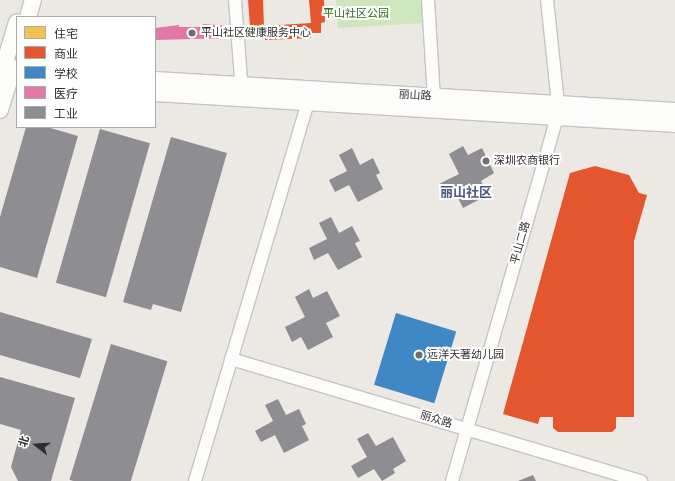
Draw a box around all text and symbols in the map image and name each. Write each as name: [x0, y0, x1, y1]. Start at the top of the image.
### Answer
park label: 平山社区公园: [323, 7, 389, 21]
legend: [16, 16, 156, 128]
place label: 平山社区健康服务中心: [201, 26, 311, 40]
text: 住宅: [54, 27, 78, 41]
marker: 平山社区健康服务中心: [186, 27, 198, 39]
text: 商业: [54, 47, 78, 61]
text: 学校: [54, 67, 78, 81]
text: 医疗: [54, 87, 78, 101]
street label: 丽山路: [398, 89, 432, 103]
text: 工业: [54, 107, 78, 121]
place label: 深圳农商银行: [494, 154, 560, 168]
marker: 深圳农商银行: [481, 156, 491, 166]
district label: 丽山社区: [440, 185, 492, 201]
street label: 平山二路: [509, 220, 533, 266]
place label: 远洋天著幼儿园: [427, 348, 504, 362]
marker: 远洋天著幼儿园: [414, 350, 424, 360]
street label: 丽众路: [418, 409, 454, 431]
north arrow: [16, 425, 56, 465]
text: 北: [16, 434, 32, 449]

